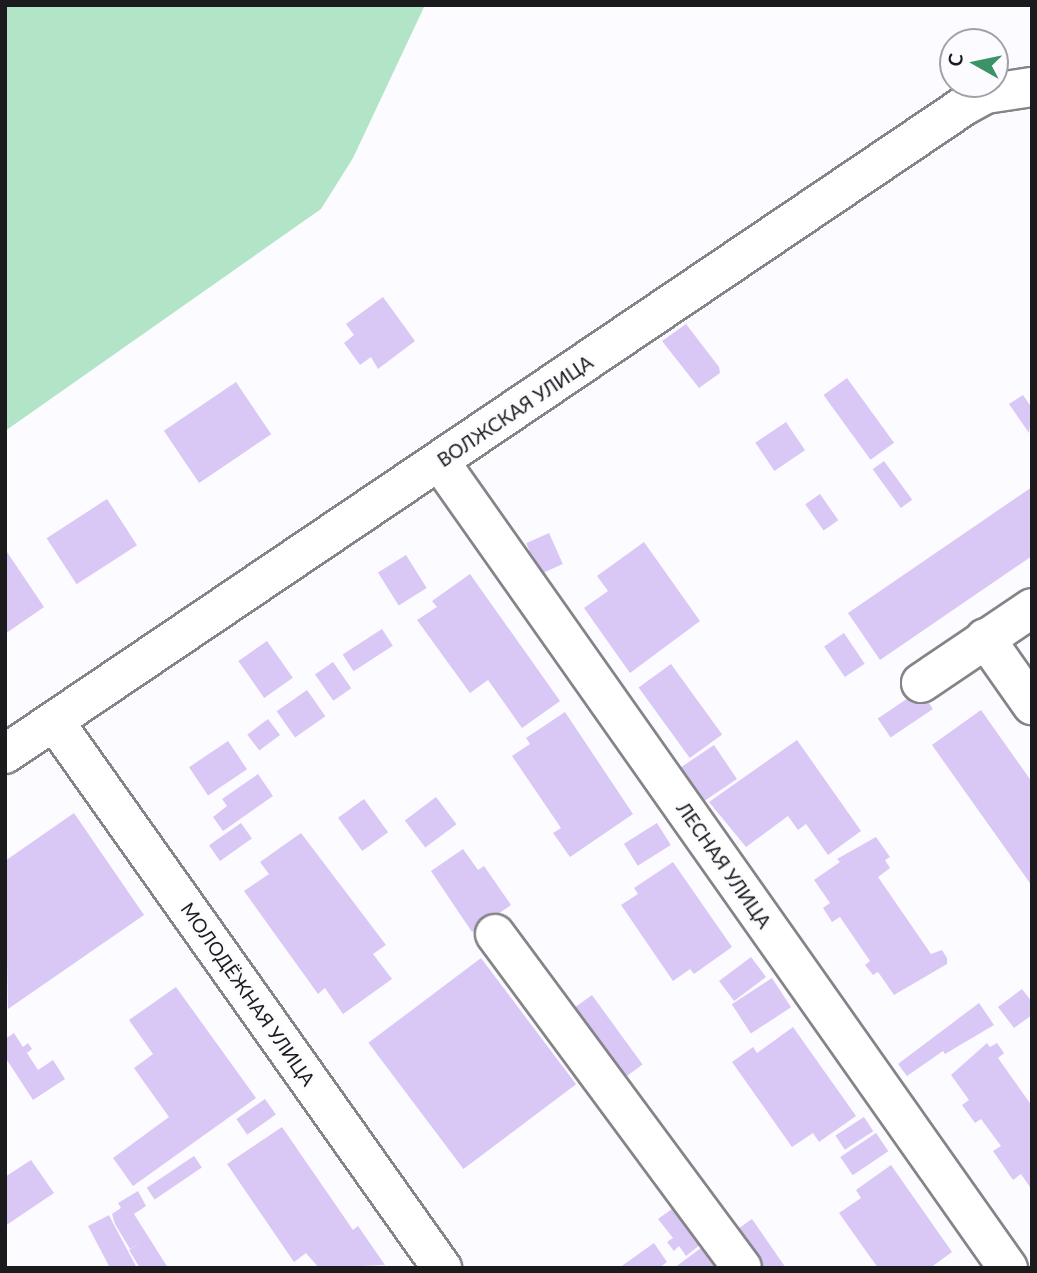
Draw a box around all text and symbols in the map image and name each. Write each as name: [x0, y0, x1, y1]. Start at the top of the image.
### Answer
north arrow: [939, 28, 1009, 98]
text: С: [942, 52, 967, 68]
street label: ВОЛЖСКАЯ УЛИЦА: [433, 351, 597, 471]
street label: ЛЕСНАЯ УЛИЦА: [672, 798, 776, 932]
street label: МОЛОДЁЖНАЯ УЛИЦА: [176, 898, 320, 1090]

